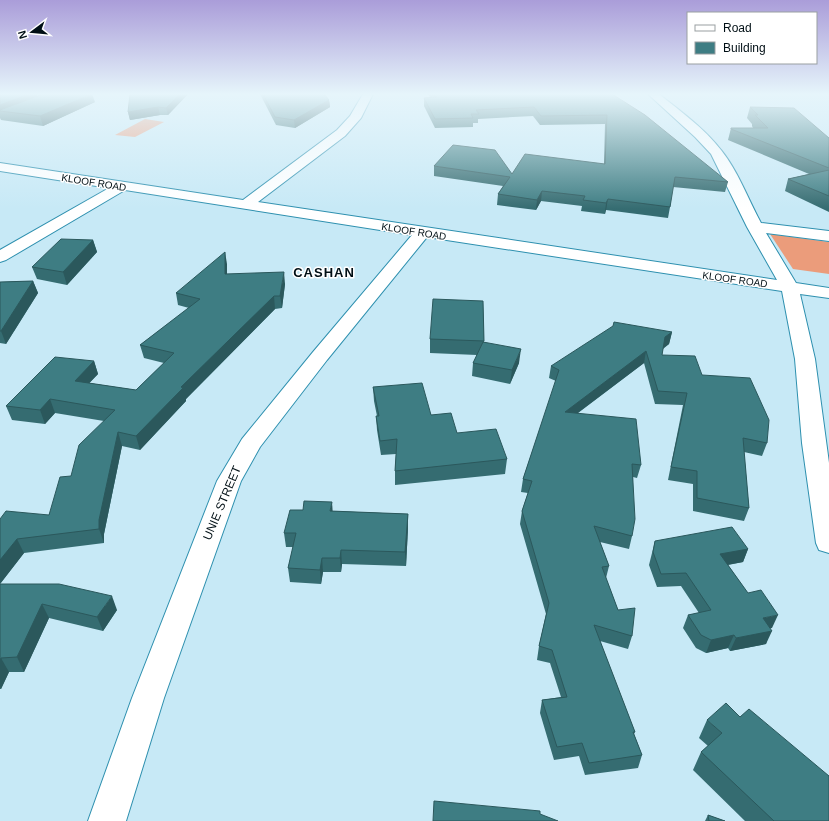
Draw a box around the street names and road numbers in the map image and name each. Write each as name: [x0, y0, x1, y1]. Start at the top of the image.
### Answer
street label: KLOOF ROAD: [61, 172, 127, 193]
street label: KLOOF ROAD: [381, 221, 447, 242]
street label: KLOOF ROAD: [702, 269, 768, 290]
street label: UNIE STREET: [200, 463, 244, 542]

